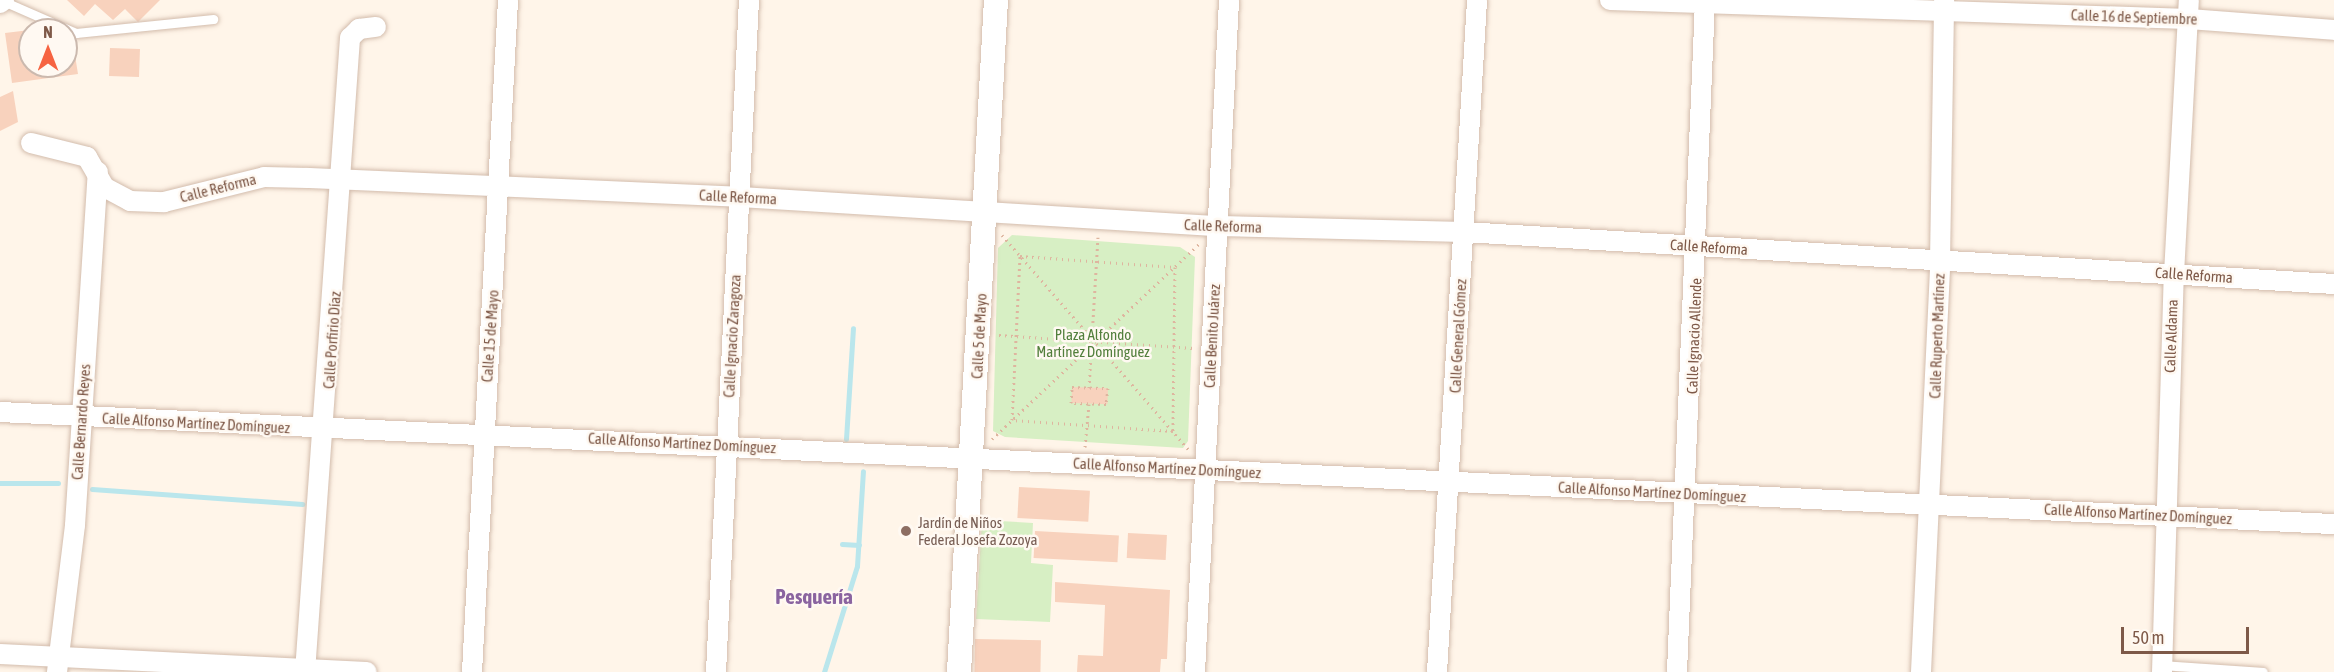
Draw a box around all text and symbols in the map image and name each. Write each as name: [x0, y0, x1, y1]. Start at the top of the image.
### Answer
street label: Calle 16 de Septiembre: [2070, 6, 2198, 28]
north arrow: [18, 18, 78, 78]
text: N: [43, 23, 53, 41]
street label: Calle Reforma: [178, 170, 258, 206]
street label: Calle Reforma: [699, 186, 777, 208]
street label: Calle Reforma: [1184, 216, 1262, 236]
street label: Calle Reforma: [1669, 235, 1749, 259]
street label: Calle Reforma: [2154, 263, 2234, 287]
street label: Calle Ruperto Martínez: [1926, 273, 1948, 399]
street label: Calle Ignacio Zaragoza: [720, 274, 744, 398]
street label: Calle General Gómez: [1446, 278, 1470, 394]
street label: Calle Ignacio Allende: [1683, 278, 1705, 394]
street label: Calle Benito Juárez: [1200, 284, 1224, 388]
street label: Calle 15 de Mayo: [478, 289, 502, 383]
street label: Calle Porfirio Díaz: [320, 291, 344, 389]
street label: Calle 5 de Mayo: [968, 293, 990, 379]
street label: Calle Aldama: [2161, 299, 2181, 373]
park label: Plaza Alfondo Martínez Domínguez: [1036, 325, 1150, 360]
street label: Calle Bernardo Reyes: [68, 364, 94, 480]
street label: Calle Alfonso Martínez Domínguez: [102, 409, 290, 437]
street label: Calle Alfonso Martínez Domínguez: [588, 429, 776, 457]
street label: Calle Alfonso Martínez Domínguez: [1073, 454, 1261, 482]
street label: Calle Alfonso Martínez Domínguez: [1558, 478, 1746, 506]
street label: Calle Alfonso Martínez Domínguez: [2044, 500, 2232, 528]
place label: Jardín de Niños Federal Josefa Zozoya: [918, 513, 1037, 548]
marker: Jardín de Niños Federal Josefa Zozoya: [899, 524, 913, 538]
district label: Pesquería: [775, 583, 853, 609]
scale bar: [2124, 615, 2252, 653]
text: 50 m: [2132, 627, 2164, 648]

